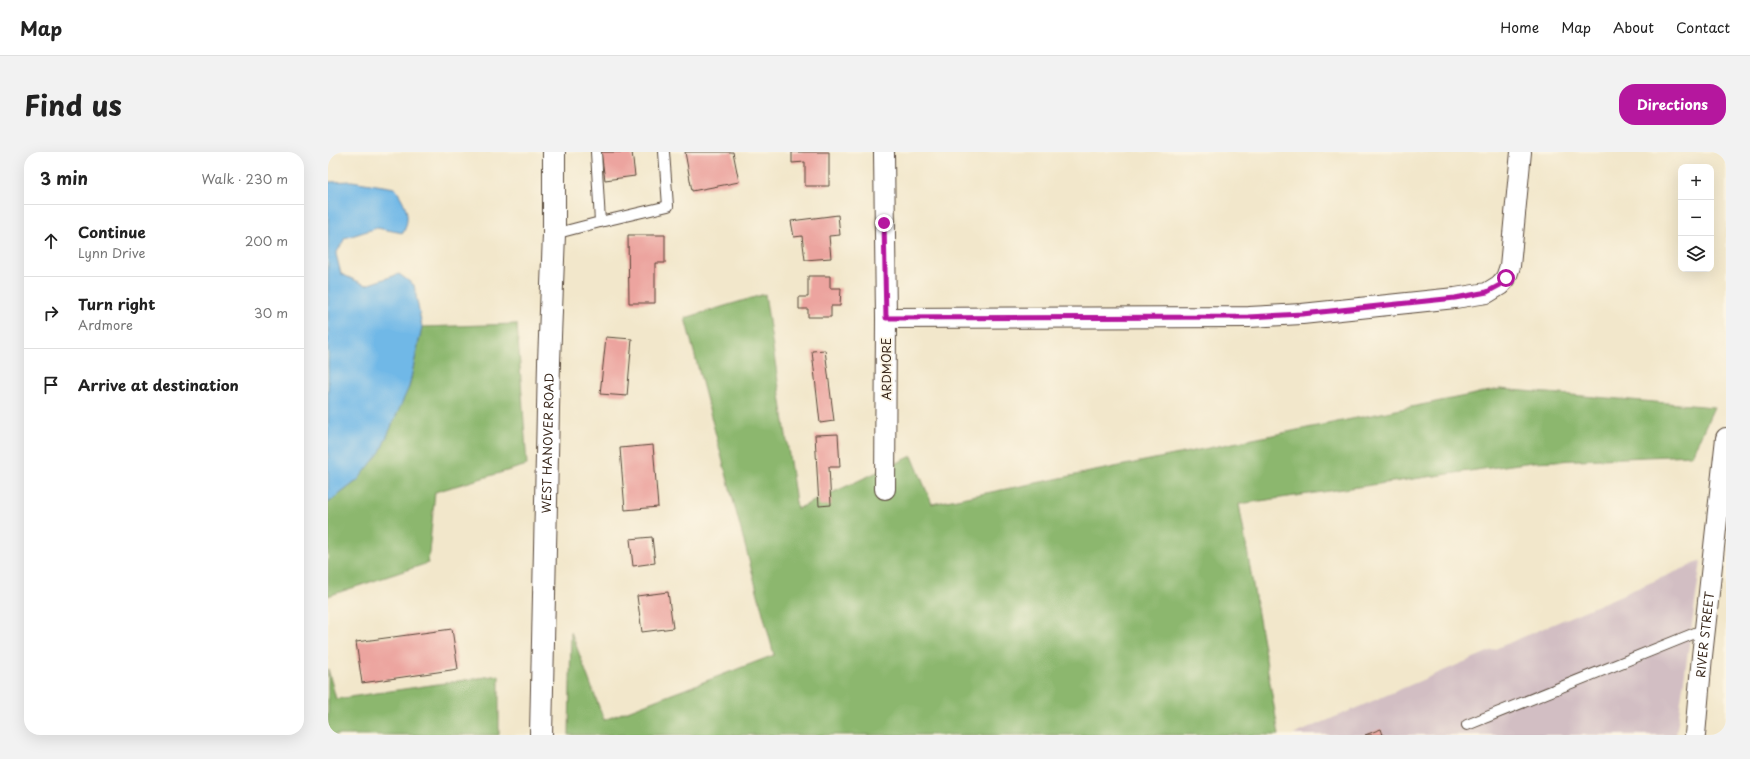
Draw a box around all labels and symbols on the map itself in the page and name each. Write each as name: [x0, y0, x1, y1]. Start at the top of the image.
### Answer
route end: [875, 214, 893, 232]
route start: [1497, 269, 1515, 287]
street label: ARDMORE: [877, 338, 895, 400]
street label: WEST HANOVER ROAD: [537, 373, 558, 514]
street label: RIVER STREET: [1691, 590, 1718, 678]

